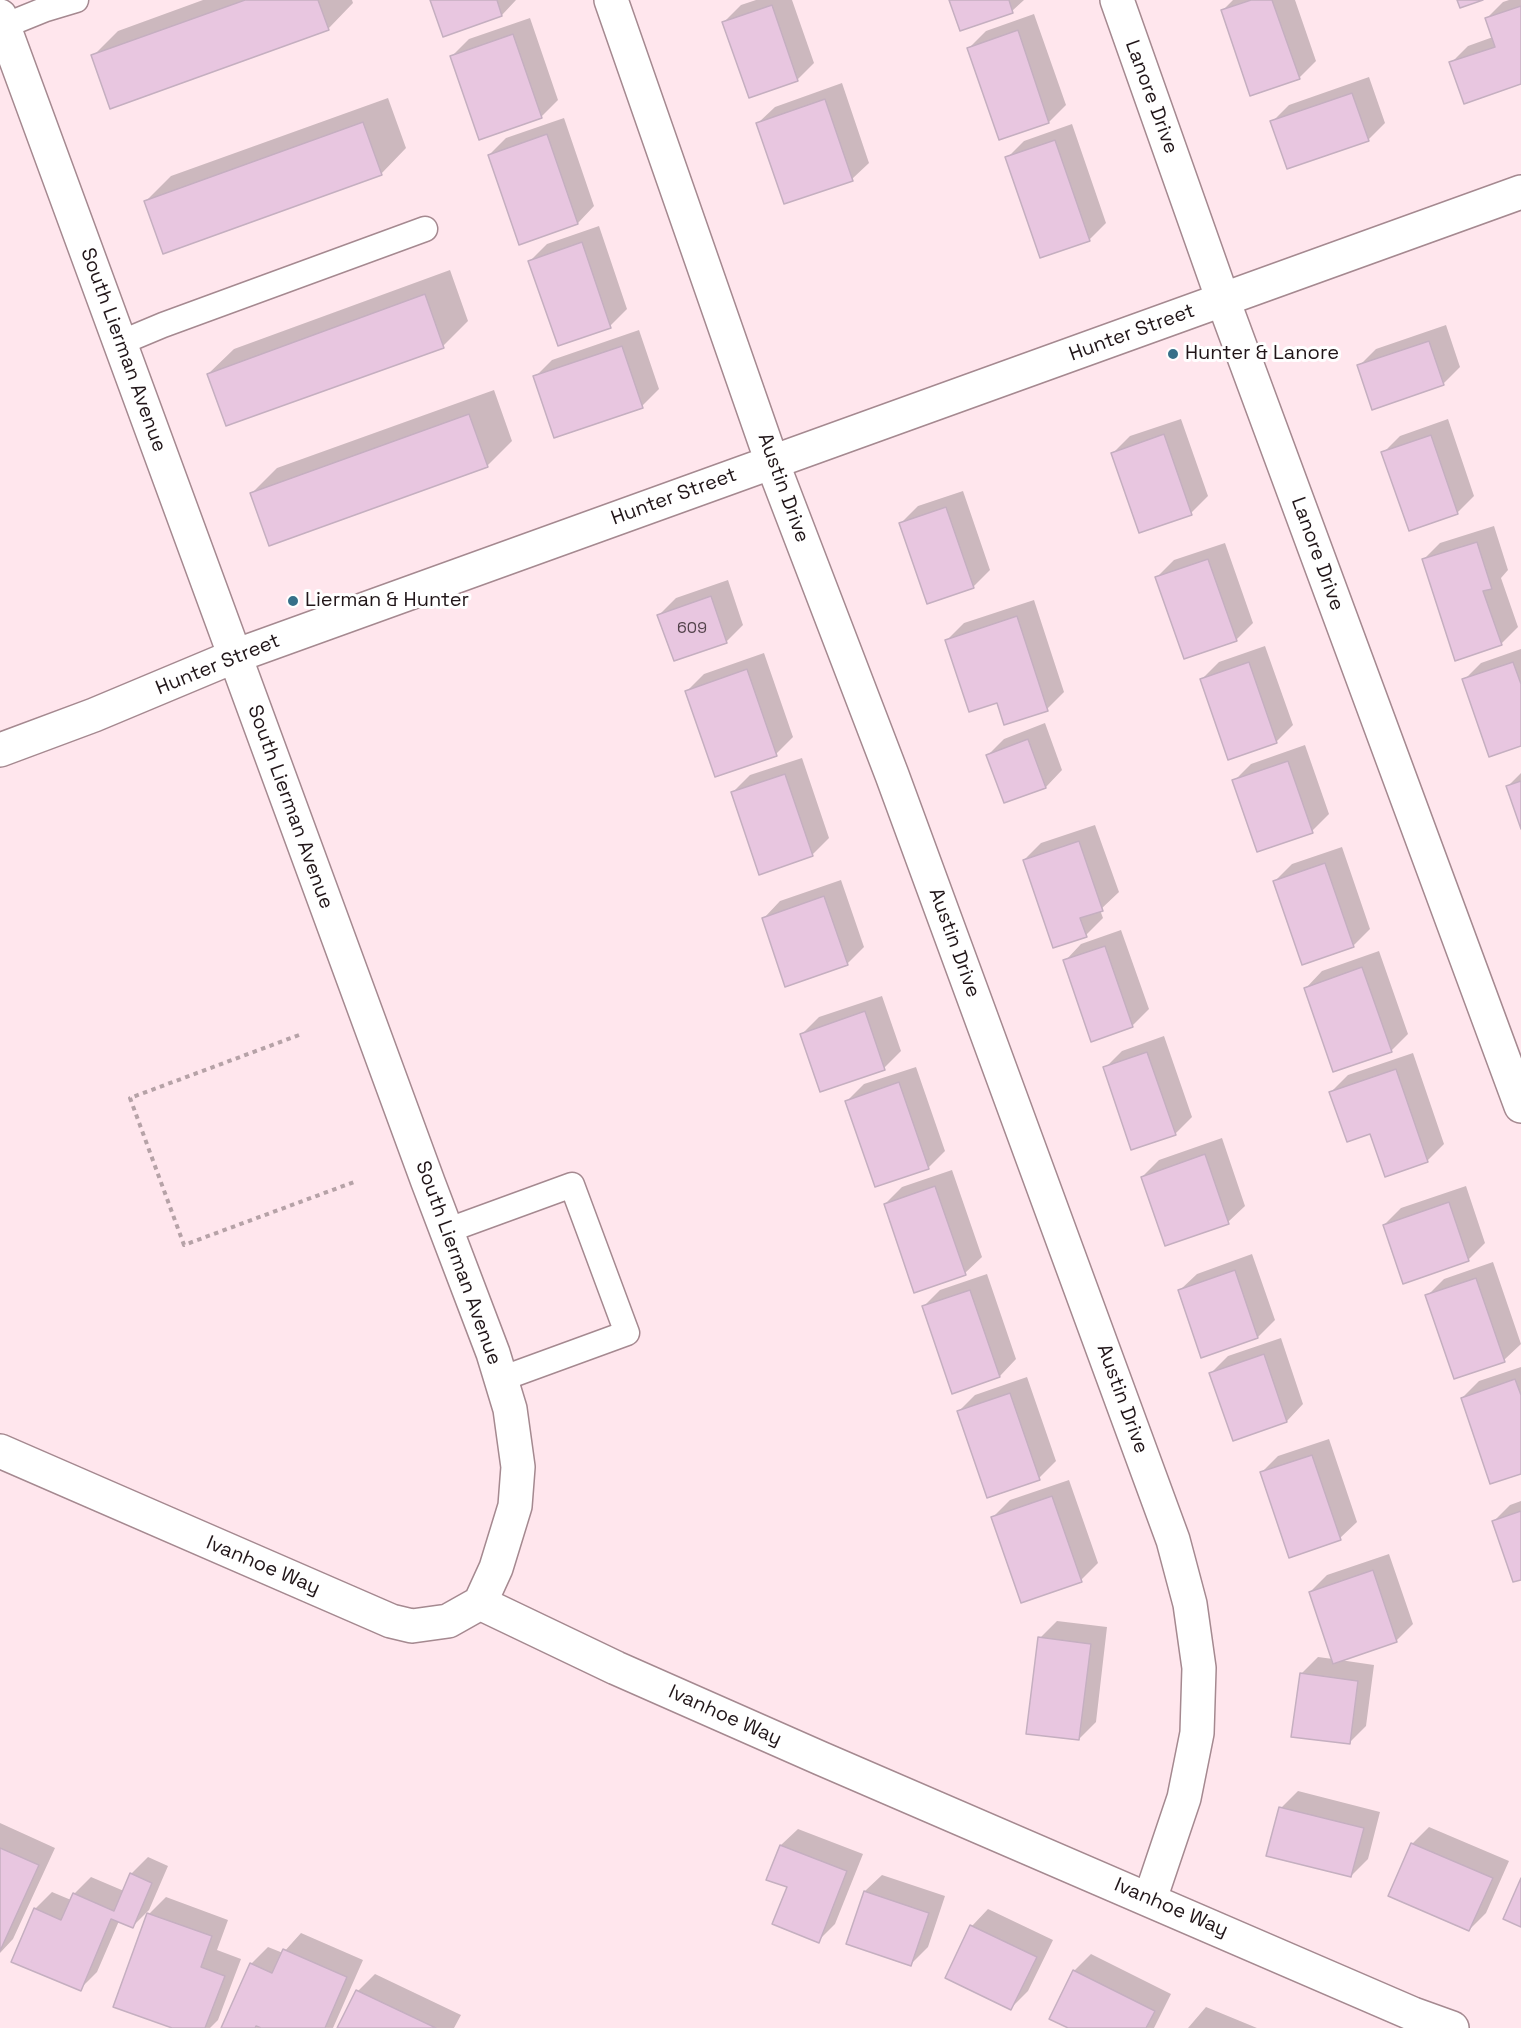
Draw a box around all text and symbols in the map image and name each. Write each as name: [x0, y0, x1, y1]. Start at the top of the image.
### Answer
street label: Lanore Drive: [1119, 37, 1183, 157]
street label: South Lierman Avenue: [75, 245, 171, 455]
street label: Hunter Street: [1066, 299, 1198, 367]
place label: Hunter & Lanore: [1185, 342, 1339, 366]
marker: Hunter & Lanore: [1166, 347, 1180, 361]
street label: Austin Drive: [752, 430, 814, 546]
street label: Hunter Street: [608, 463, 740, 531]
street label: Lanore Drive: [1285, 494, 1349, 614]
place label: Lierman & Hunter: [305, 589, 469, 613]
marker: Lierman & Hunter: [286, 594, 300, 608]
house number: 609: [677, 619, 707, 639]
street label: Hunter Street: [152, 629, 284, 701]
street label: South Lierman Avenue: [242, 702, 338, 912]
street label: Austin Drive: [923, 885, 985, 1001]
street label: South Lierman Avenue: [410, 1158, 506, 1368]
street label: Austin Drive: [1091, 1341, 1153, 1457]
street label: Ivanhoe Way: [202, 1531, 324, 1601]
street label: Ivanhoe Way: [665, 1680, 785, 1752]
street label: Ivanhoe Way: [1110, 1873, 1232, 1943]

